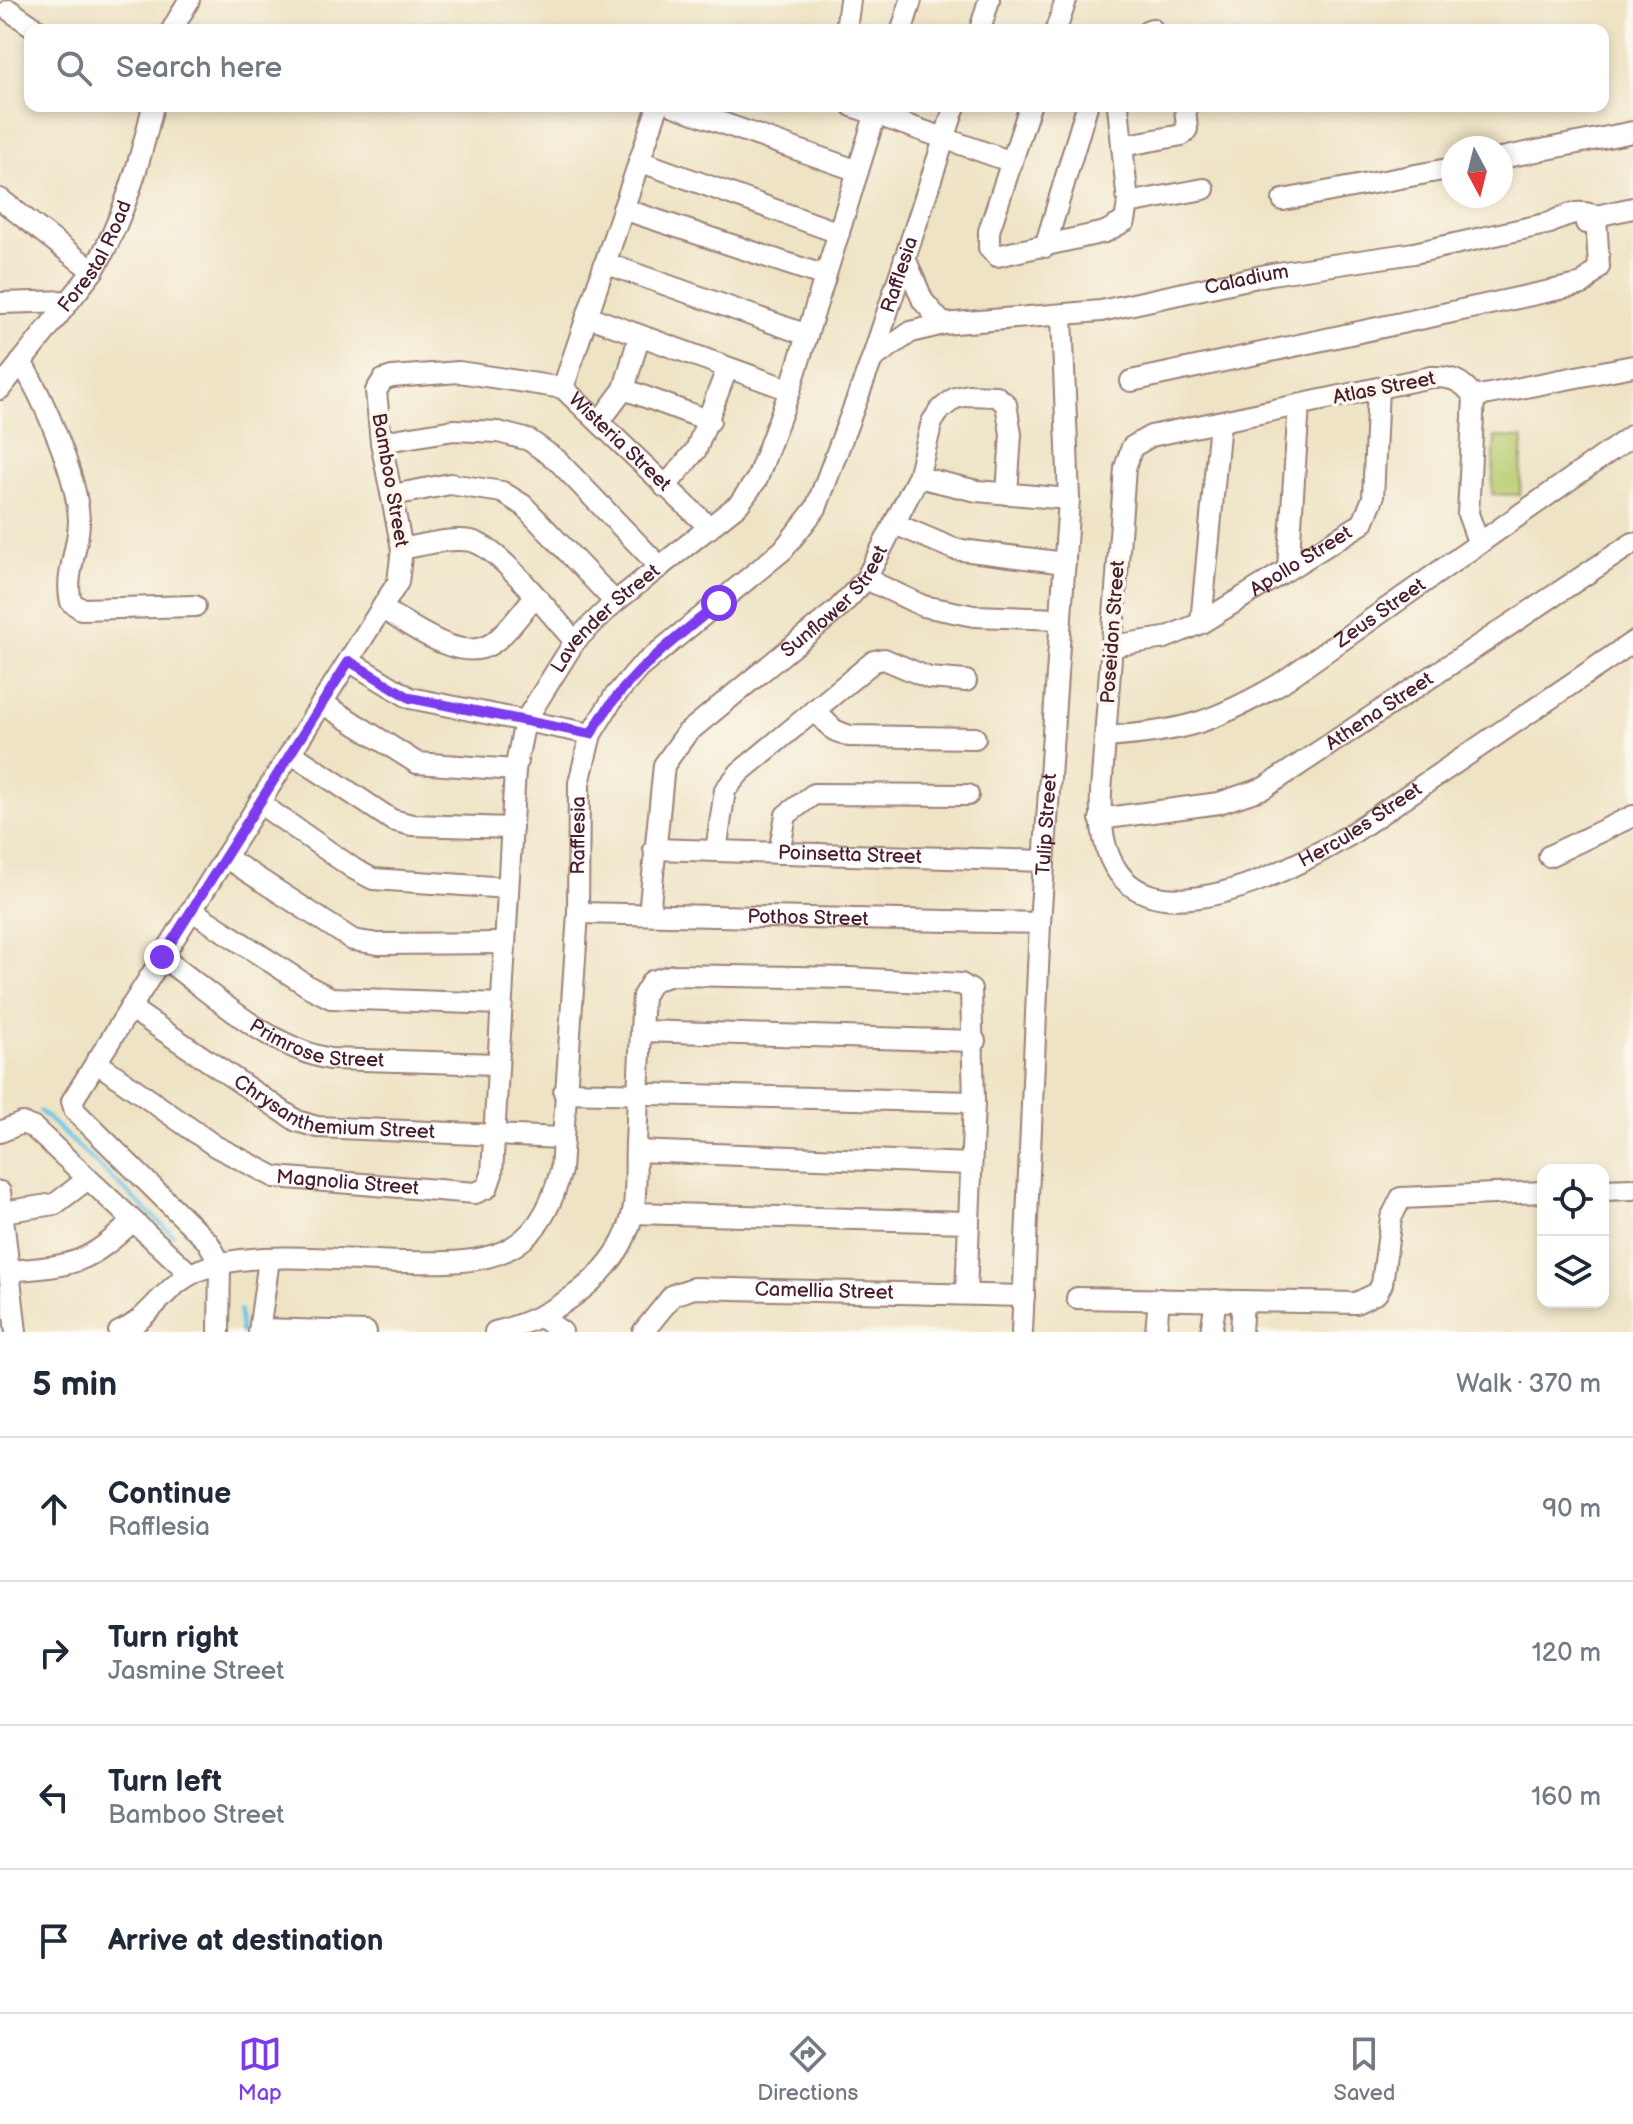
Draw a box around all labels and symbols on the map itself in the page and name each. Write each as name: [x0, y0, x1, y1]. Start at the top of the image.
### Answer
north arrow: [1441, 136, 1513, 208]
street label: Forestal Road: [53, 197, 137, 317]
street label: Rafflesia: [876, 234, 923, 316]
street label: Caladium: [1203, 260, 1290, 300]
street label: Atlas Street: [1331, 366, 1437, 410]
street label: Wisteria Street: [563, 388, 676, 496]
street label: Bamboo Street: [366, 411, 414, 549]
street label: Apollo Street: [1246, 521, 1356, 602]
street label: Sunflower Street: [776, 541, 893, 663]
street label: Lavender Street: [546, 559, 665, 677]
street label: Poseidon Street: [1096, 560, 1130, 704]
street label: Zeus Street: [1330, 573, 1430, 654]
route start: [701, 585, 737, 621]
street label: Athena Street: [1321, 667, 1438, 756]
street label: Tulip Street: [1031, 773, 1062, 877]
street label: Hercules Street: [1295, 777, 1426, 873]
street label: Rafflesia: [566, 796, 591, 875]
street label: Poinsetta Street: [778, 841, 922, 869]
street label: Pothos Street: [747, 905, 869, 931]
route end: [144, 939, 180, 975]
street label: Primrose Street: [245, 1014, 385, 1073]
street label: Chrysanthemium Street: [229, 1070, 435, 1144]
street label: Magnolia Street: [275, 1165, 420, 1200]
street label: Camellia Street: [754, 1277, 894, 1305]

